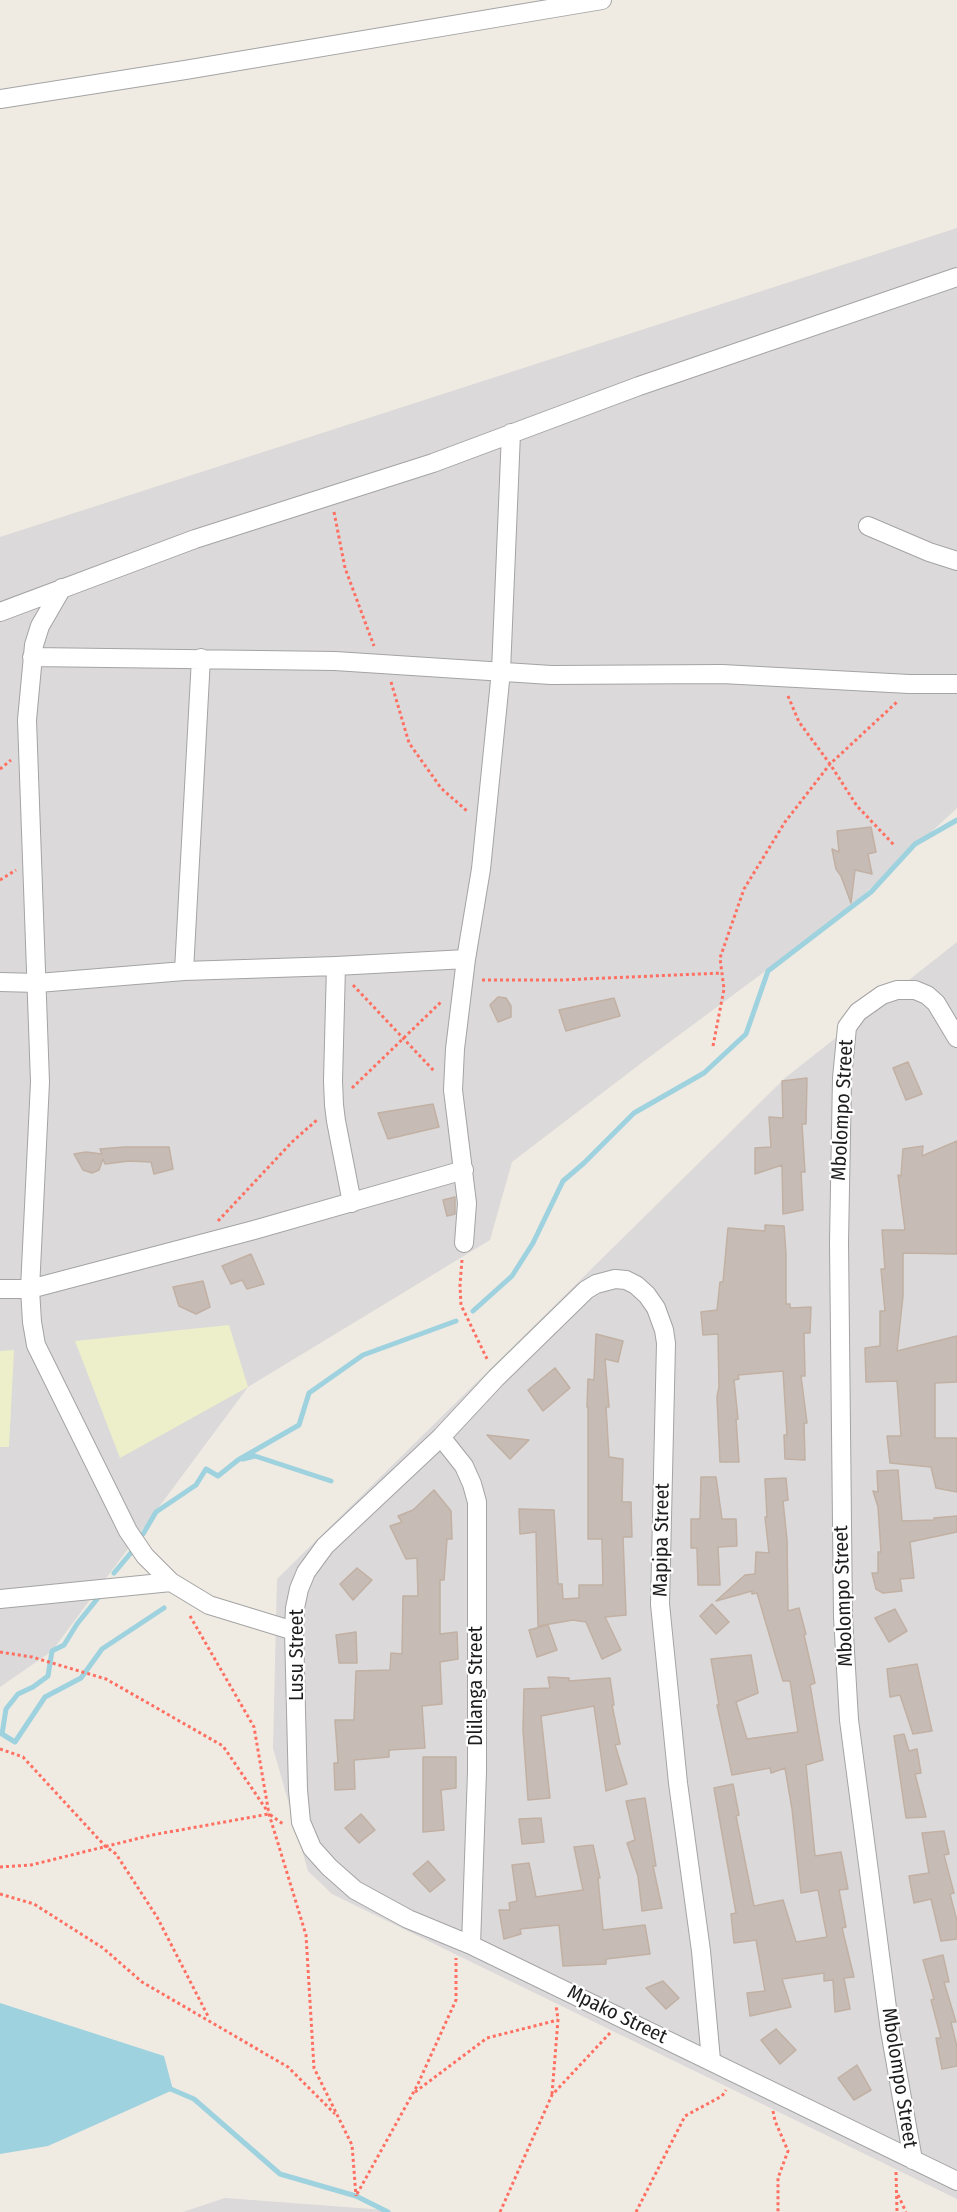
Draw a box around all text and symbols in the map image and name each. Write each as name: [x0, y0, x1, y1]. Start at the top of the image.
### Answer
street label: Mbolompo Street: [827, 1039, 859, 1181]
street label: Mapipa Street: [649, 1483, 675, 1597]
street label: Mbolompo Street: [830, 1525, 858, 1667]
street label: Lusu Street: [285, 1609, 309, 1701]
street label: Dlilanga Street: [464, 1626, 488, 1746]
street label: Mpako Street: [563, 1981, 671, 2049]
street label: Mbolompo Street: [876, 2006, 922, 2150]

